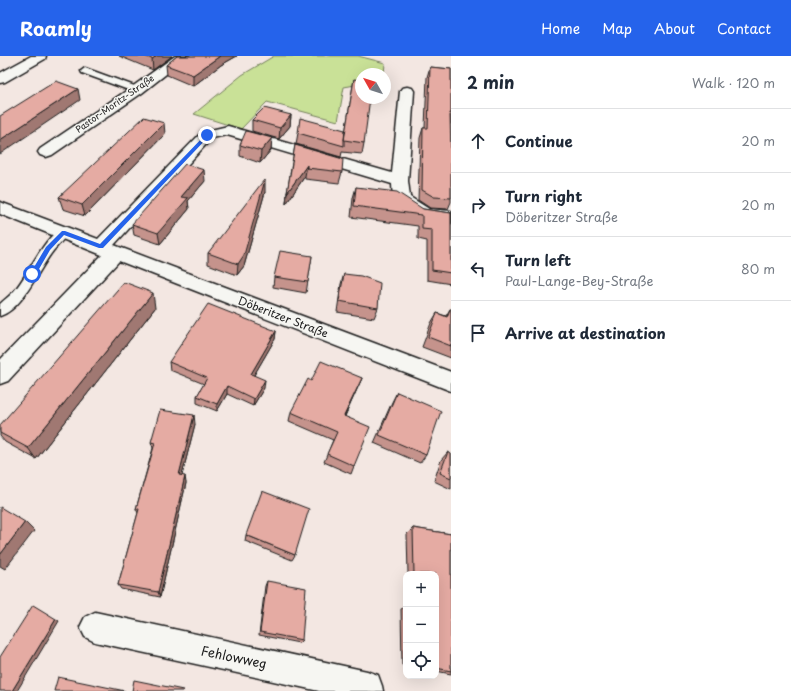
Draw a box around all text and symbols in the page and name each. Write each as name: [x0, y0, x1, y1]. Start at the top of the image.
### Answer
text: Roamly: [20, 14, 92, 42]
text: Home: [541, 18, 580, 39]
text: Map: [602, 18, 632, 39]
text: About: [654, 18, 695, 39]
text: Contact: [717, 18, 771, 39]
north arrow: [355, 68, 391, 104]
text: 2 min: [467, 69, 514, 95]
street label: Pastor-Moritz-Straße: [72, 71, 157, 136]
text: Walk · 120 m: [692, 73, 775, 92]
route end: [198, 126, 216, 144]
text: Continue: [505, 129, 573, 152]
icon: ahead: [467, 130, 489, 152]
text: 20 m: [741, 131, 775, 150]
text: Turn right: [505, 184, 582, 207]
icon: right: [467, 194, 489, 216]
text: 20 m: [741, 195, 775, 214]
text: Döberitzer Straße: [505, 207, 618, 226]
text: Turn left: [505, 248, 571, 271]
icon: left: [467, 258, 489, 280]
text: 80 m: [741, 259, 775, 278]
route start: [23, 265, 41, 283]
text: Paul-Lange-Bey-Straße: [505, 271, 653, 290]
street label: Döberitzer Straße: [236, 291, 331, 342]
text: Arrive at destination: [505, 321, 666, 344]
icon: arrive: [467, 322, 489, 344]
map controls: [403, 571, 439, 679]
button: +: [403, 571, 439, 607]
button: −: [403, 607, 439, 643]
street label: Fehlowweg: [200, 640, 269, 673]
button: locate: [403, 643, 439, 679]

